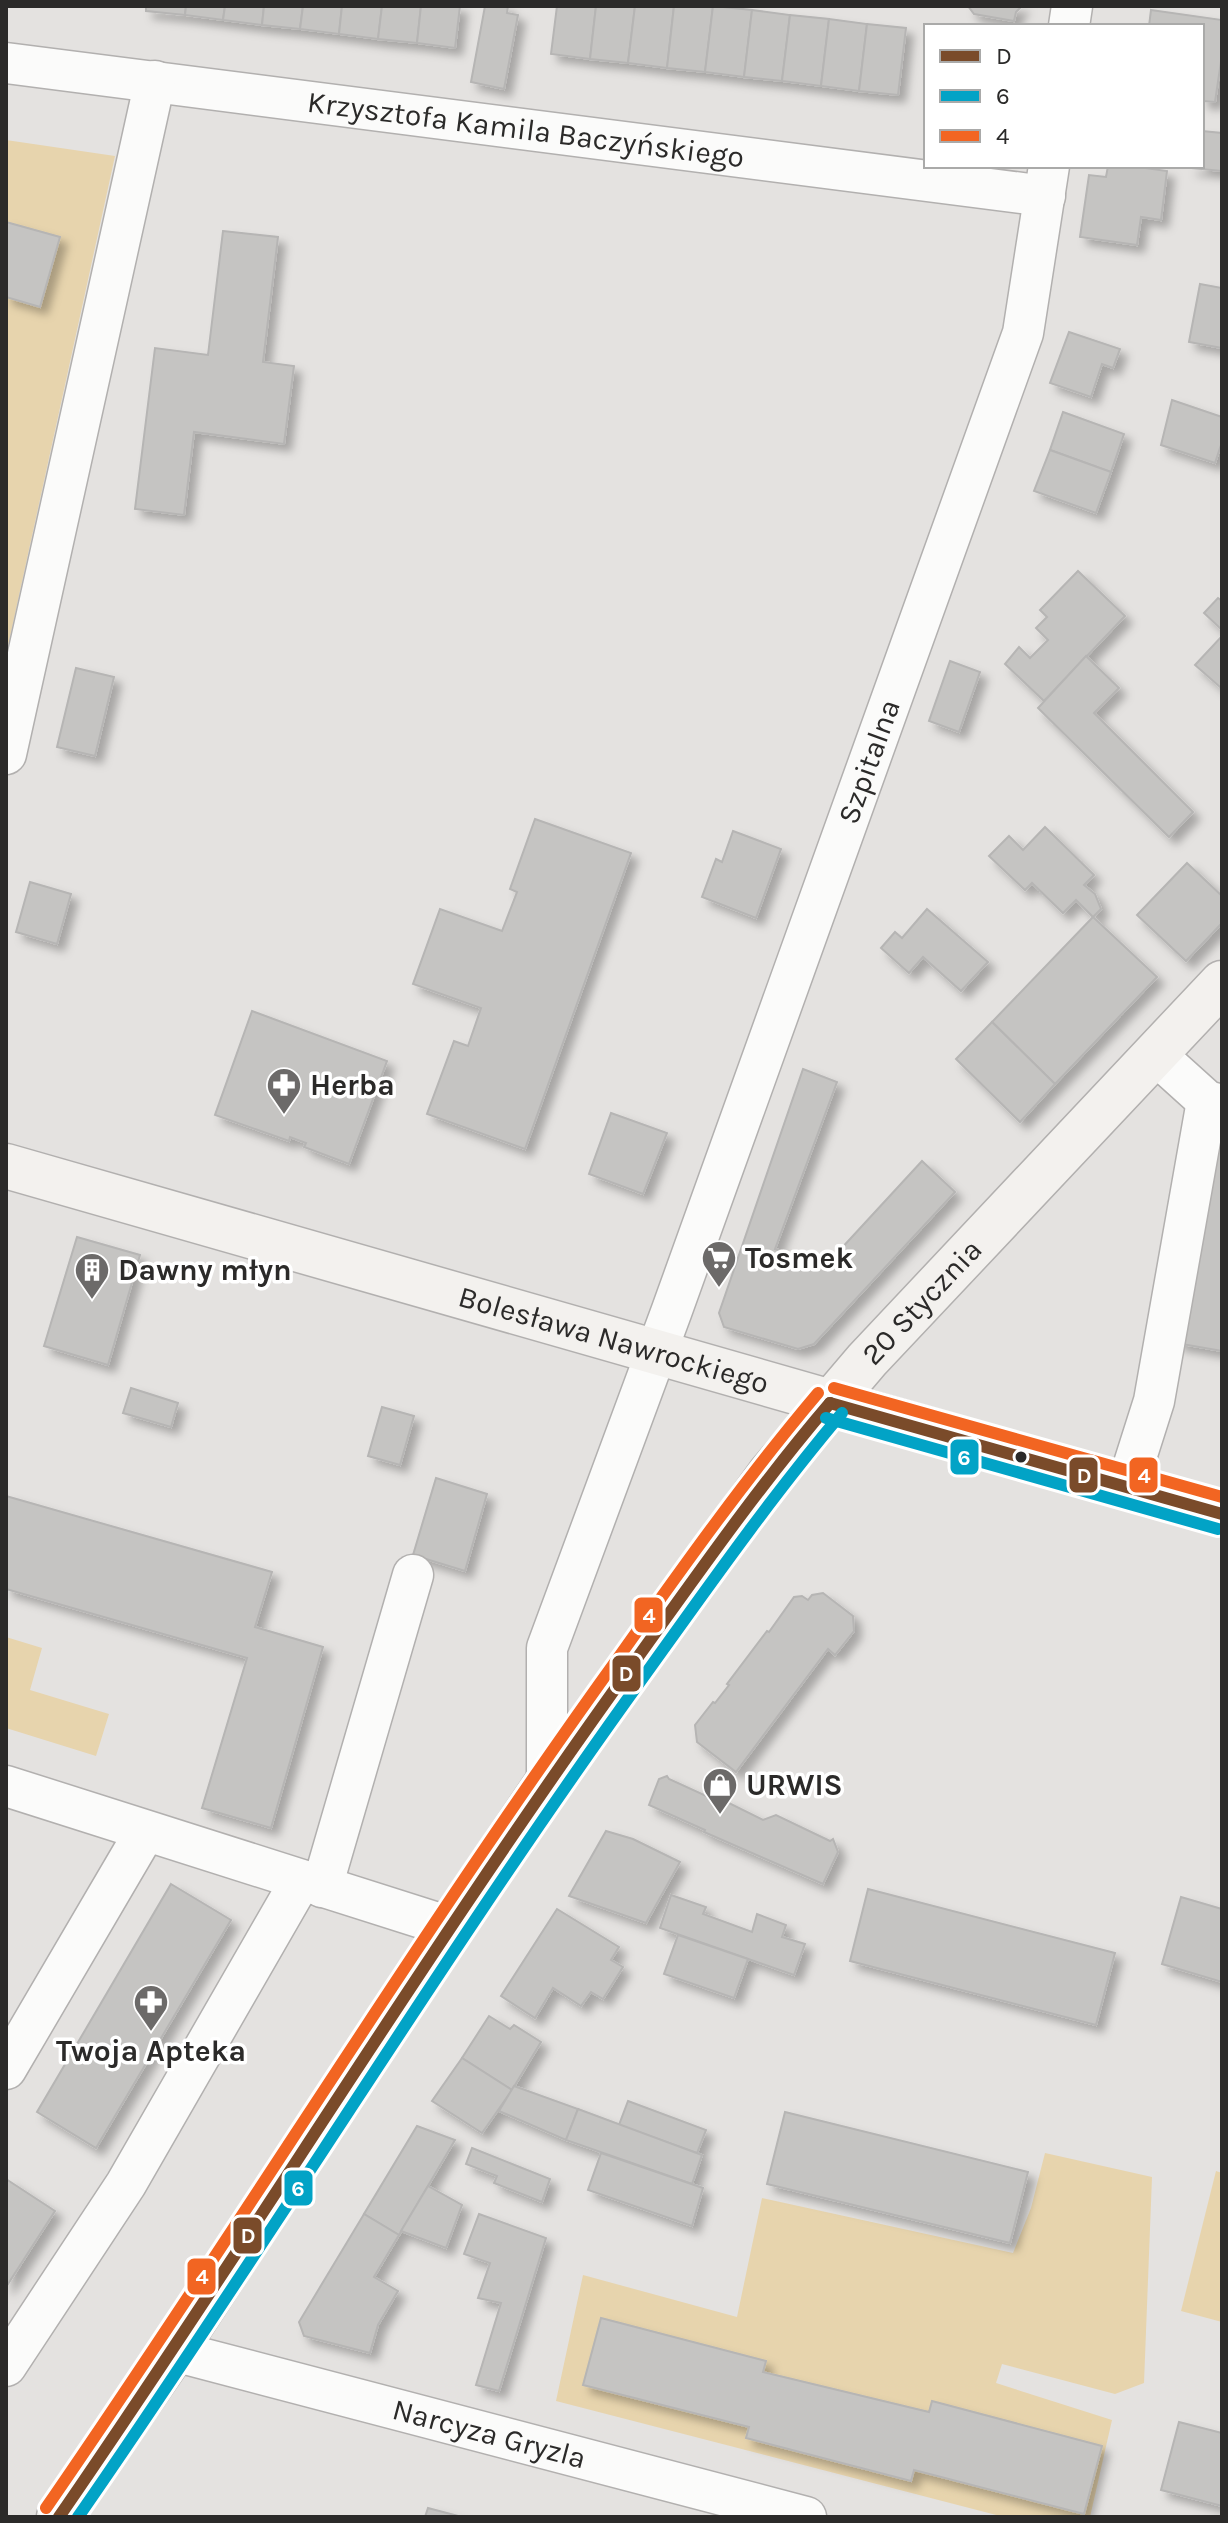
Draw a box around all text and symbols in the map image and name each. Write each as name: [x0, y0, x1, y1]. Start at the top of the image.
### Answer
legend: [924, 24, 1204, 168]
text: D: [996, 42, 1012, 70]
text: 6: [996, 82, 1010, 110]
street label: Krzysztofa Kamila Baczyńskiego: [305, 84, 746, 175]
text: 4: [996, 122, 1009, 150]
street label: Szpitalna: [830, 695, 908, 829]
pharmacy icon: Herba: [265, 1066, 303, 1116]
place label: Herba: [310, 1067, 395, 1103]
street label: 20 Stycznia: [854, 1232, 989, 1372]
supermarket icon: Tosmek: [700, 1239, 738, 1289]
place label: Tosmek: [745, 1240, 853, 1276]
building icon: Dawny młyn: [73, 1251, 111, 1301]
place label: Dawny młyn: [118, 1252, 292, 1288]
street label: Bolesława Nawrockiego: [454, 1278, 773, 1401]
line badge: 6: [949, 1438, 980, 1476]
text: 6: [957, 1445, 971, 1471]
unlabelled marker: [1013, 1449, 1029, 1465]
line badge: D: [1068, 1456, 1099, 1494]
line badge: 4: [1128, 1456, 1159, 1494]
text: D: [1076, 1463, 1092, 1489]
text: 4: [1137, 1463, 1151, 1489]
line badge: 4: [633, 1596, 664, 1634]
text: 4: [642, 1603, 656, 1629]
line badge: D: [611, 1654, 642, 1693]
text: D: [618, 1661, 634, 1687]
shop icon: URWIS: [701, 1766, 739, 1816]
place label: URWIS: [746, 1767, 843, 1803]
pharmacy icon: Twoja Apteka: [132, 1983, 170, 2033]
place label: Twoja Apteka: [56, 2033, 246, 2069]
line badge: 6: [283, 2169, 314, 2207]
text: 6: [291, 2176, 305, 2202]
line badge: D: [232, 2216, 263, 2255]
text: D: [240, 2223, 256, 2249]
line badge: 4: [186, 2257, 217, 2296]
text: 4: [195, 2264, 209, 2290]
street label: Narcyza Gryzla: [389, 2391, 590, 2476]

